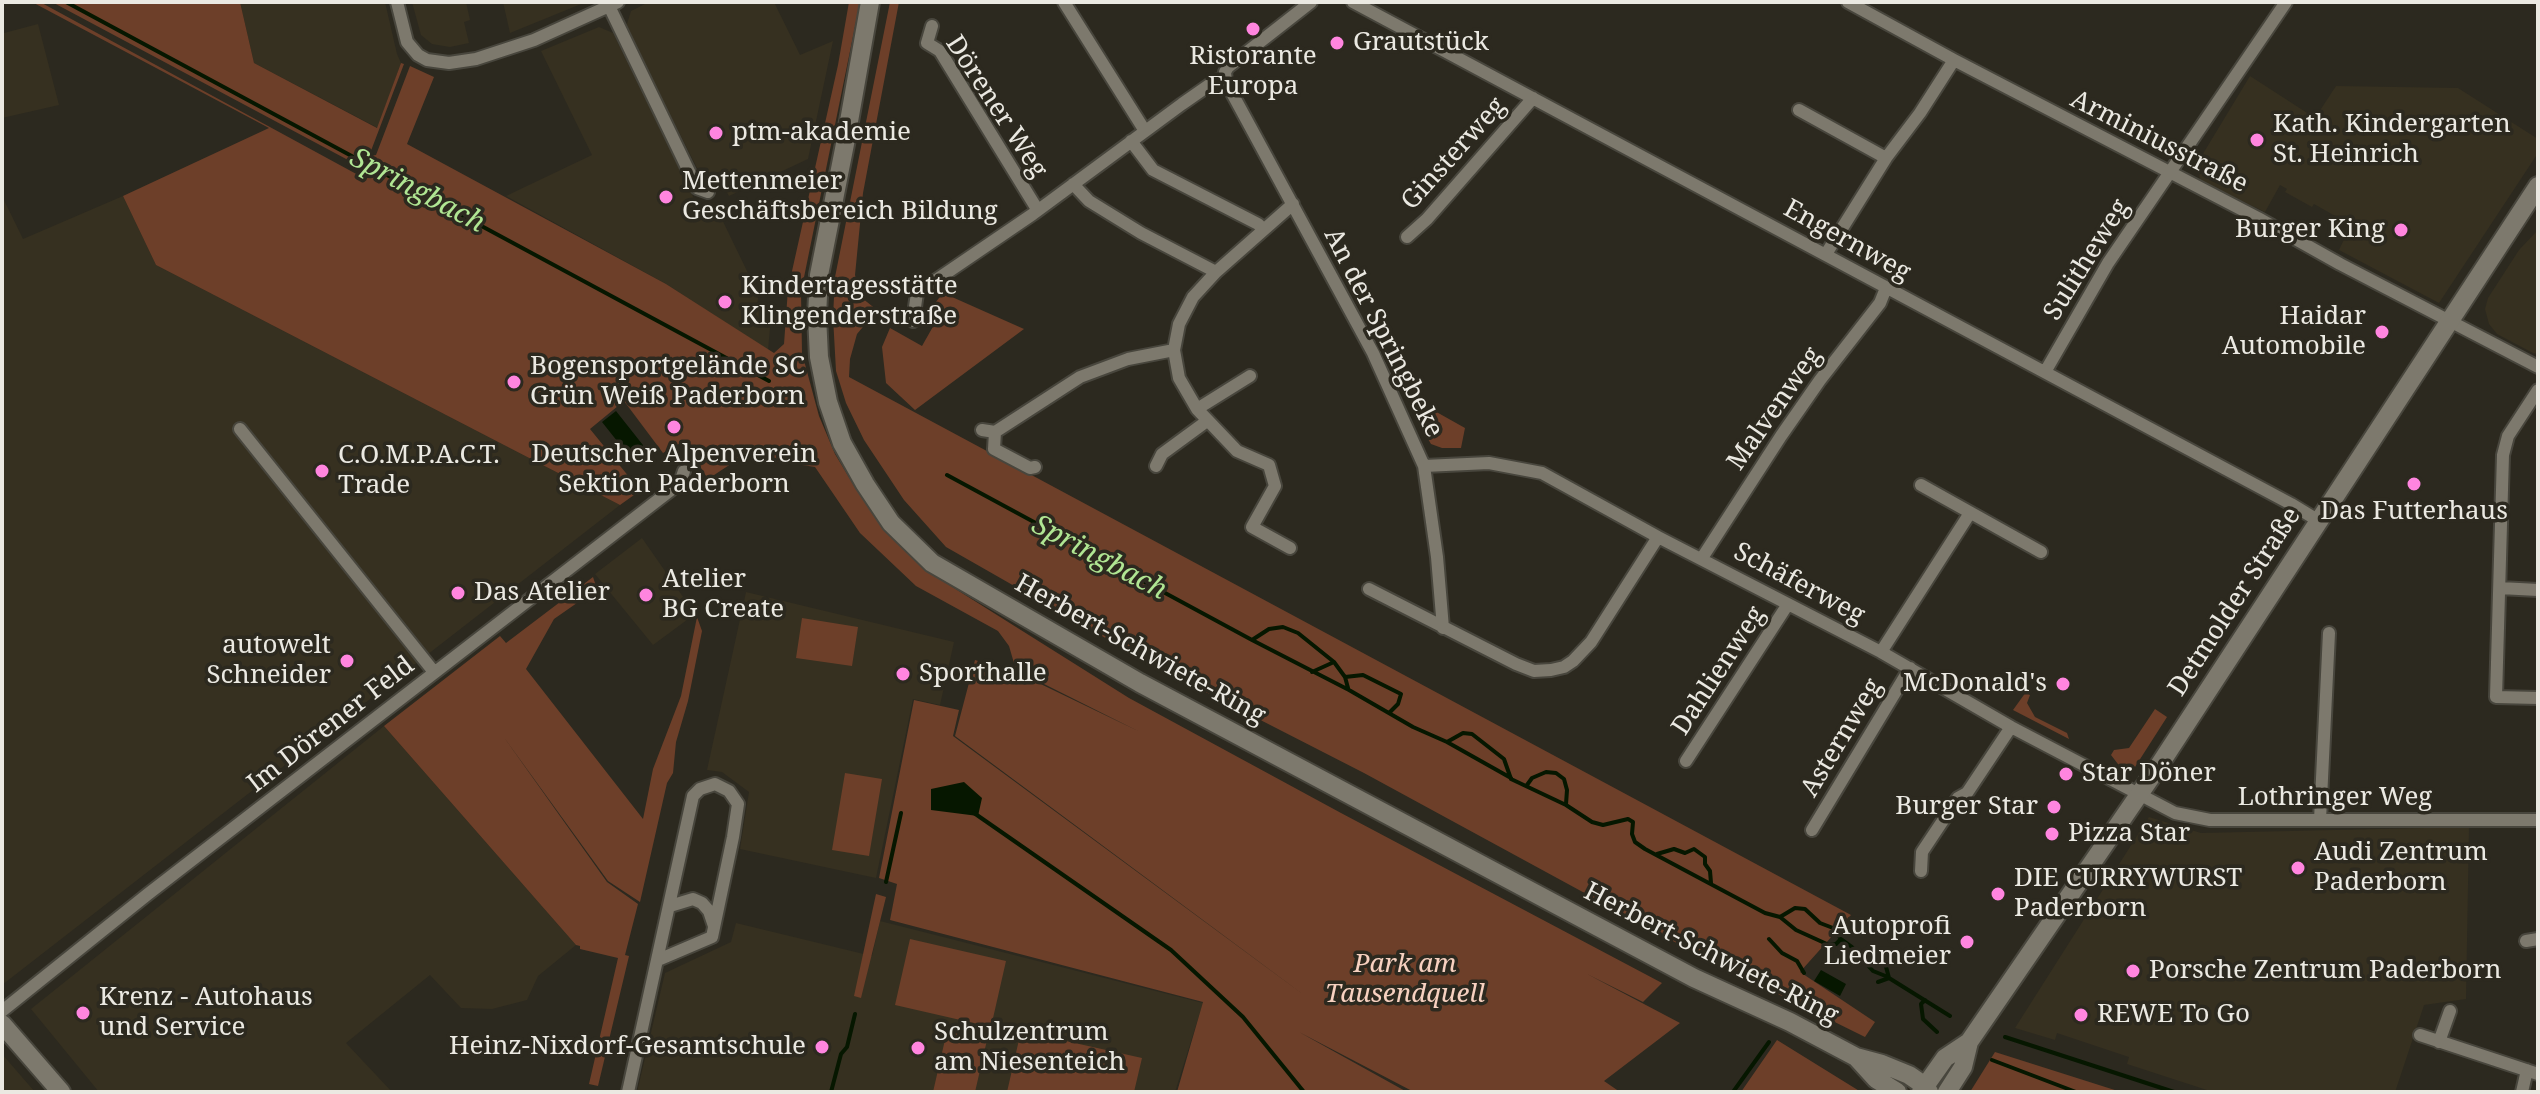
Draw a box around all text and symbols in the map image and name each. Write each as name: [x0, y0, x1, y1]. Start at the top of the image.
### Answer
marker: Ristorante Europa: [1244, 20, 1262, 38]
place label: Grautstück: [1353, 27, 1489, 59]
street label: Dörener Weg: [938, 30, 1054, 184]
marker: Grautstück: [1328, 34, 1346, 52]
place label: Ristorante Europa: [1189, 41, 1317, 102]
street label: Arminiusstraße: [2065, 84, 2253, 200]
street label: Ginsterweg: [1395, 91, 1513, 217]
place label: Kath. Kindergarten St. Heinrich: [2273, 109, 2511, 170]
place label: ptm-akademie: [732, 117, 911, 149]
marker: ptm-akademie: [707, 124, 725, 142]
marker: Kath. Kindergarten St. Heinrich: [2248, 131, 2266, 149]
water label: Springbach: [344, 141, 490, 241]
place label: Mettenmeier Geschäftsbereich Bildung: [682, 166, 998, 228]
marker: Mettenmeier Geschäftsbereich Bildung: [657, 188, 675, 206]
street label: Engernweg: [1778, 193, 1916, 289]
street label: Sulitheweg: [2037, 194, 2137, 326]
place label: Burger King: [2235, 214, 2385, 246]
marker: Burger King: [2392, 221, 2410, 239]
street label: An der Springbeke: [1317, 223, 1449, 443]
place label: Kindertagesstätte Klingenderstraße: [741, 271, 958, 332]
marker: Kindertagesstätte Klingenderstraße: [716, 293, 734, 311]
place label: Haidar Automobile: [2222, 301, 2366, 362]
marker: Haidar Automobile: [2373, 323, 2391, 341]
street label: Malvenweg: [1721, 341, 1829, 477]
place label: Bogensportgelände SC Grün Weiß Paderborn: [530, 351, 805, 412]
marker: Bogensportgelände SC Grün Weiß Paderborn: [505, 373, 523, 391]
marker: Deutscher Alpenverein Sektion Paderborn: [665, 418, 683, 436]
place label: Deutscher Alpenverein Sektion Paderborn: [531, 439, 817, 500]
place label: C.O.M.P.A.C.T. Trade: [338, 440, 500, 502]
marker: C.O.M.P.A.C.T. Trade: [313, 462, 331, 480]
marker: Das Futterhaus: [2405, 475, 2423, 493]
place label: Das Futterhaus: [2320, 496, 2508, 528]
street label: Detmolder Straße: [2162, 502, 2308, 702]
water label: Springbach: [1026, 508, 1172, 608]
street label: Schäferweg: [1728, 536, 1870, 632]
place label: Atelier BG Create: [662, 564, 784, 626]
street label: Herbert-Schwiete-Ring: [1009, 568, 1271, 732]
place label: Das Atelier: [474, 577, 610, 609]
marker: Das Atelier: [449, 584, 467, 602]
marker: Atelier BG Create: [637, 586, 655, 604]
street label: Dahlienweg: [1666, 601, 1772, 741]
place label: autowelt Schneider: [206, 630, 331, 692]
street label: Im Dörener Feld: [241, 650, 421, 800]
marker: autowelt Schneider: [338, 652, 356, 670]
place label: Sporthalle: [919, 658, 1047, 690]
marker: Sporthalle: [894, 665, 912, 683]
place label: McDonald's: [1903, 668, 2047, 700]
street label: Asternweg: [1795, 673, 1889, 803]
marker: McDonald's: [2054, 675, 2072, 693]
place label: Star Döner: [2082, 758, 2216, 790]
marker: Star Döner: [2057, 765, 2075, 783]
street label: Lothringer Weg: [2238, 782, 2432, 814]
place label: Burger Star: [1895, 791, 2038, 823]
marker: Burger Star: [2045, 798, 2063, 816]
place label: Pizza Star: [2068, 818, 2190, 850]
marker: Pizza Star: [2043, 825, 2061, 843]
place label: Audi Zentrum Paderborn: [2314, 837, 2488, 898]
marker: Audi Zentrum Paderborn: [2289, 859, 2307, 877]
place label: DIE CURRYWURST Paderborn: [2014, 863, 2242, 924]
street label: Herbert-Schwiete-Ring: [1579, 876, 1843, 1032]
marker: DIE CURRYWURST Paderborn: [1989, 885, 2007, 903]
place label: Autoprofi Liedmeier: [1824, 911, 1951, 972]
marker: Autoprofi Liedmeier: [1958, 933, 1976, 951]
park label: Park am Tausendquell: [1325, 949, 1485, 1010]
place label: Porsche Zentrum Paderborn: [2149, 955, 2501, 987]
marker: Porsche Zentrum Paderborn: [2124, 962, 2142, 980]
place label: Krenz - Autohaus und Service: [99, 982, 313, 1044]
place label: REWE To Go: [2097, 999, 2250, 1031]
marker: Krenz - Autohaus und Service: [74, 1004, 92, 1022]
marker: REWE To Go: [2072, 1006, 2090, 1024]
place label: Schulzentrum am Niesenteich: [934, 1017, 1125, 1078]
place label: Heinz-Nixdorf-Gesamtschule: [449, 1031, 806, 1063]
marker: Heinz-Nixdorf-Gesamtschule: [813, 1038, 831, 1056]
marker: Schulzentrum am Niesenteich: [909, 1039, 927, 1057]

